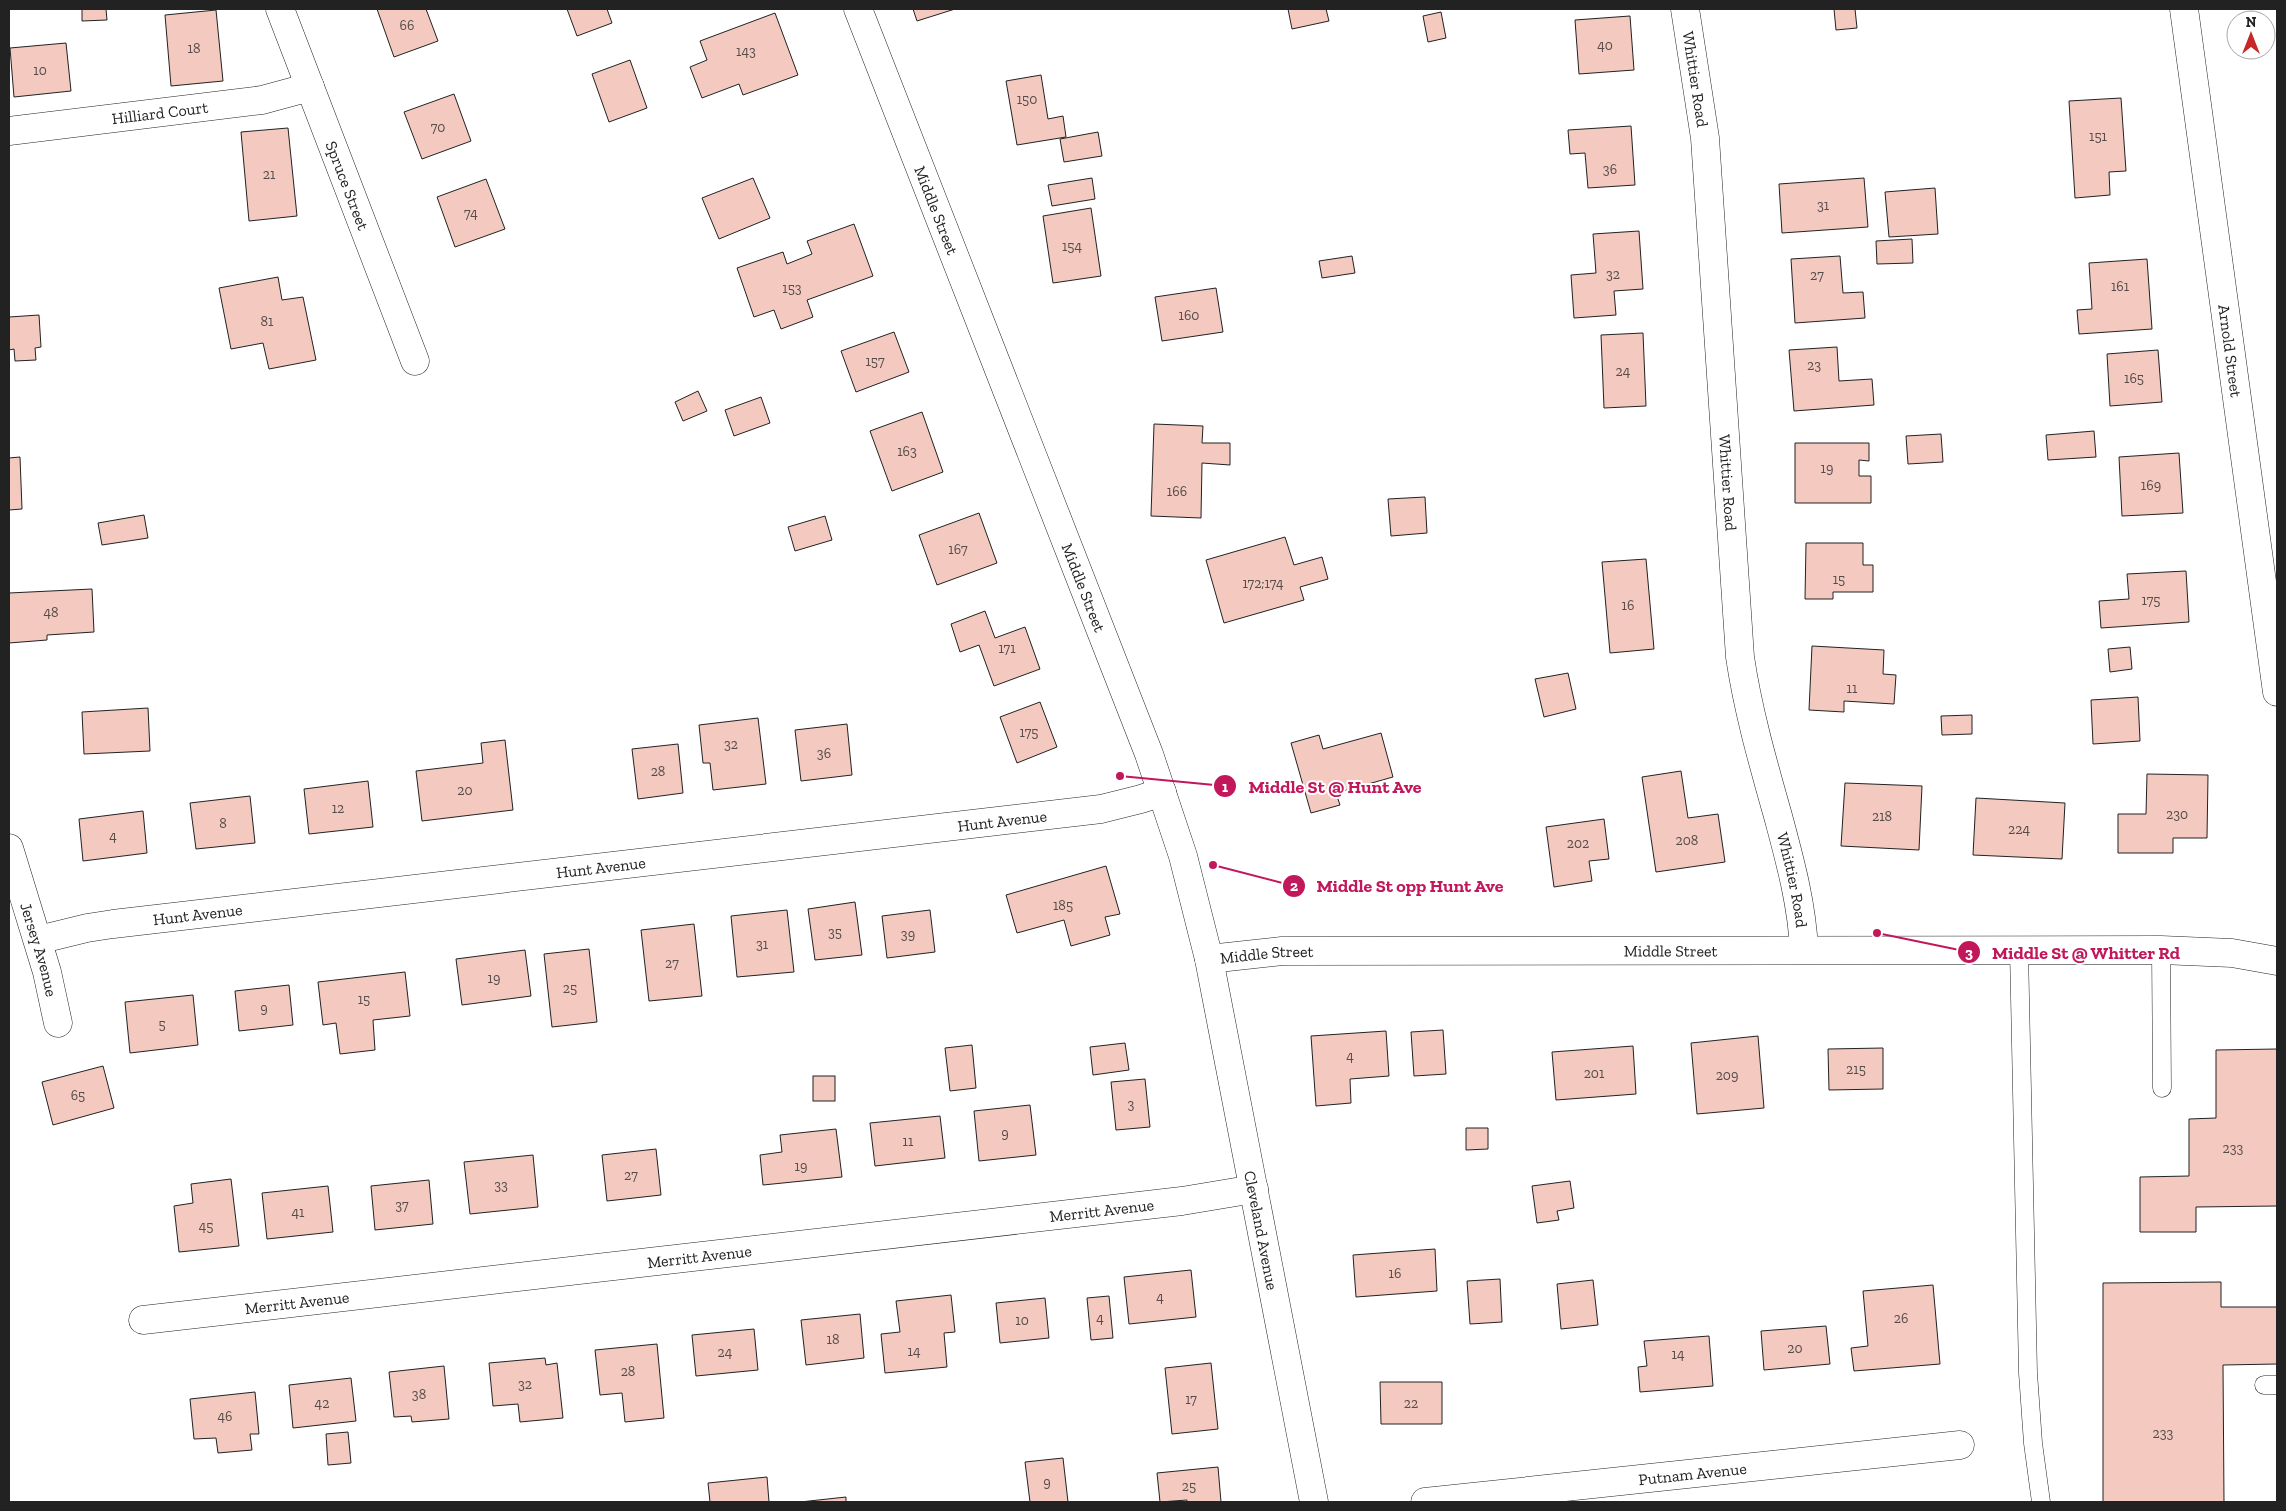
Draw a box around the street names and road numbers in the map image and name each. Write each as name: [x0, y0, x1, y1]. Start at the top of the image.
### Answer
street label: Whittier Road: [1679, 30, 1713, 129]
street label: Hilliard Court: [111, 97, 209, 128]
street label: Spruce Street: [322, 138, 373, 233]
street label: Middle Street: [911, 163, 963, 257]
street label: Arnold Street: [2215, 303, 2246, 398]
street label: Whittier Road: [1716, 434, 1741, 532]
street label: Middle Street: [1058, 540, 1110, 635]
street label: Hunt Avenue: [957, 806, 1048, 835]
street label: Whittier Road: [1773, 830, 1812, 929]
street label: Hunt Avenue: [555, 853, 647, 882]
street label: Jersey Avenue: [17, 900, 62, 998]
street label: Hunt Avenue: [152, 900, 243, 929]
street label: Middle Street: [1219, 941, 1314, 967]
street label: Middle Street: [1624, 941, 1718, 960]
street label: Cleveland Avenue: [1241, 1169, 1282, 1292]
street label: Merritt Avenue: [1048, 1195, 1155, 1226]
street label: Merritt Avenue: [646, 1241, 753, 1272]
street label: Merritt Avenue: [244, 1287, 350, 1318]
street label: Putnam Avenue: [1637, 1458, 1748, 1489]

